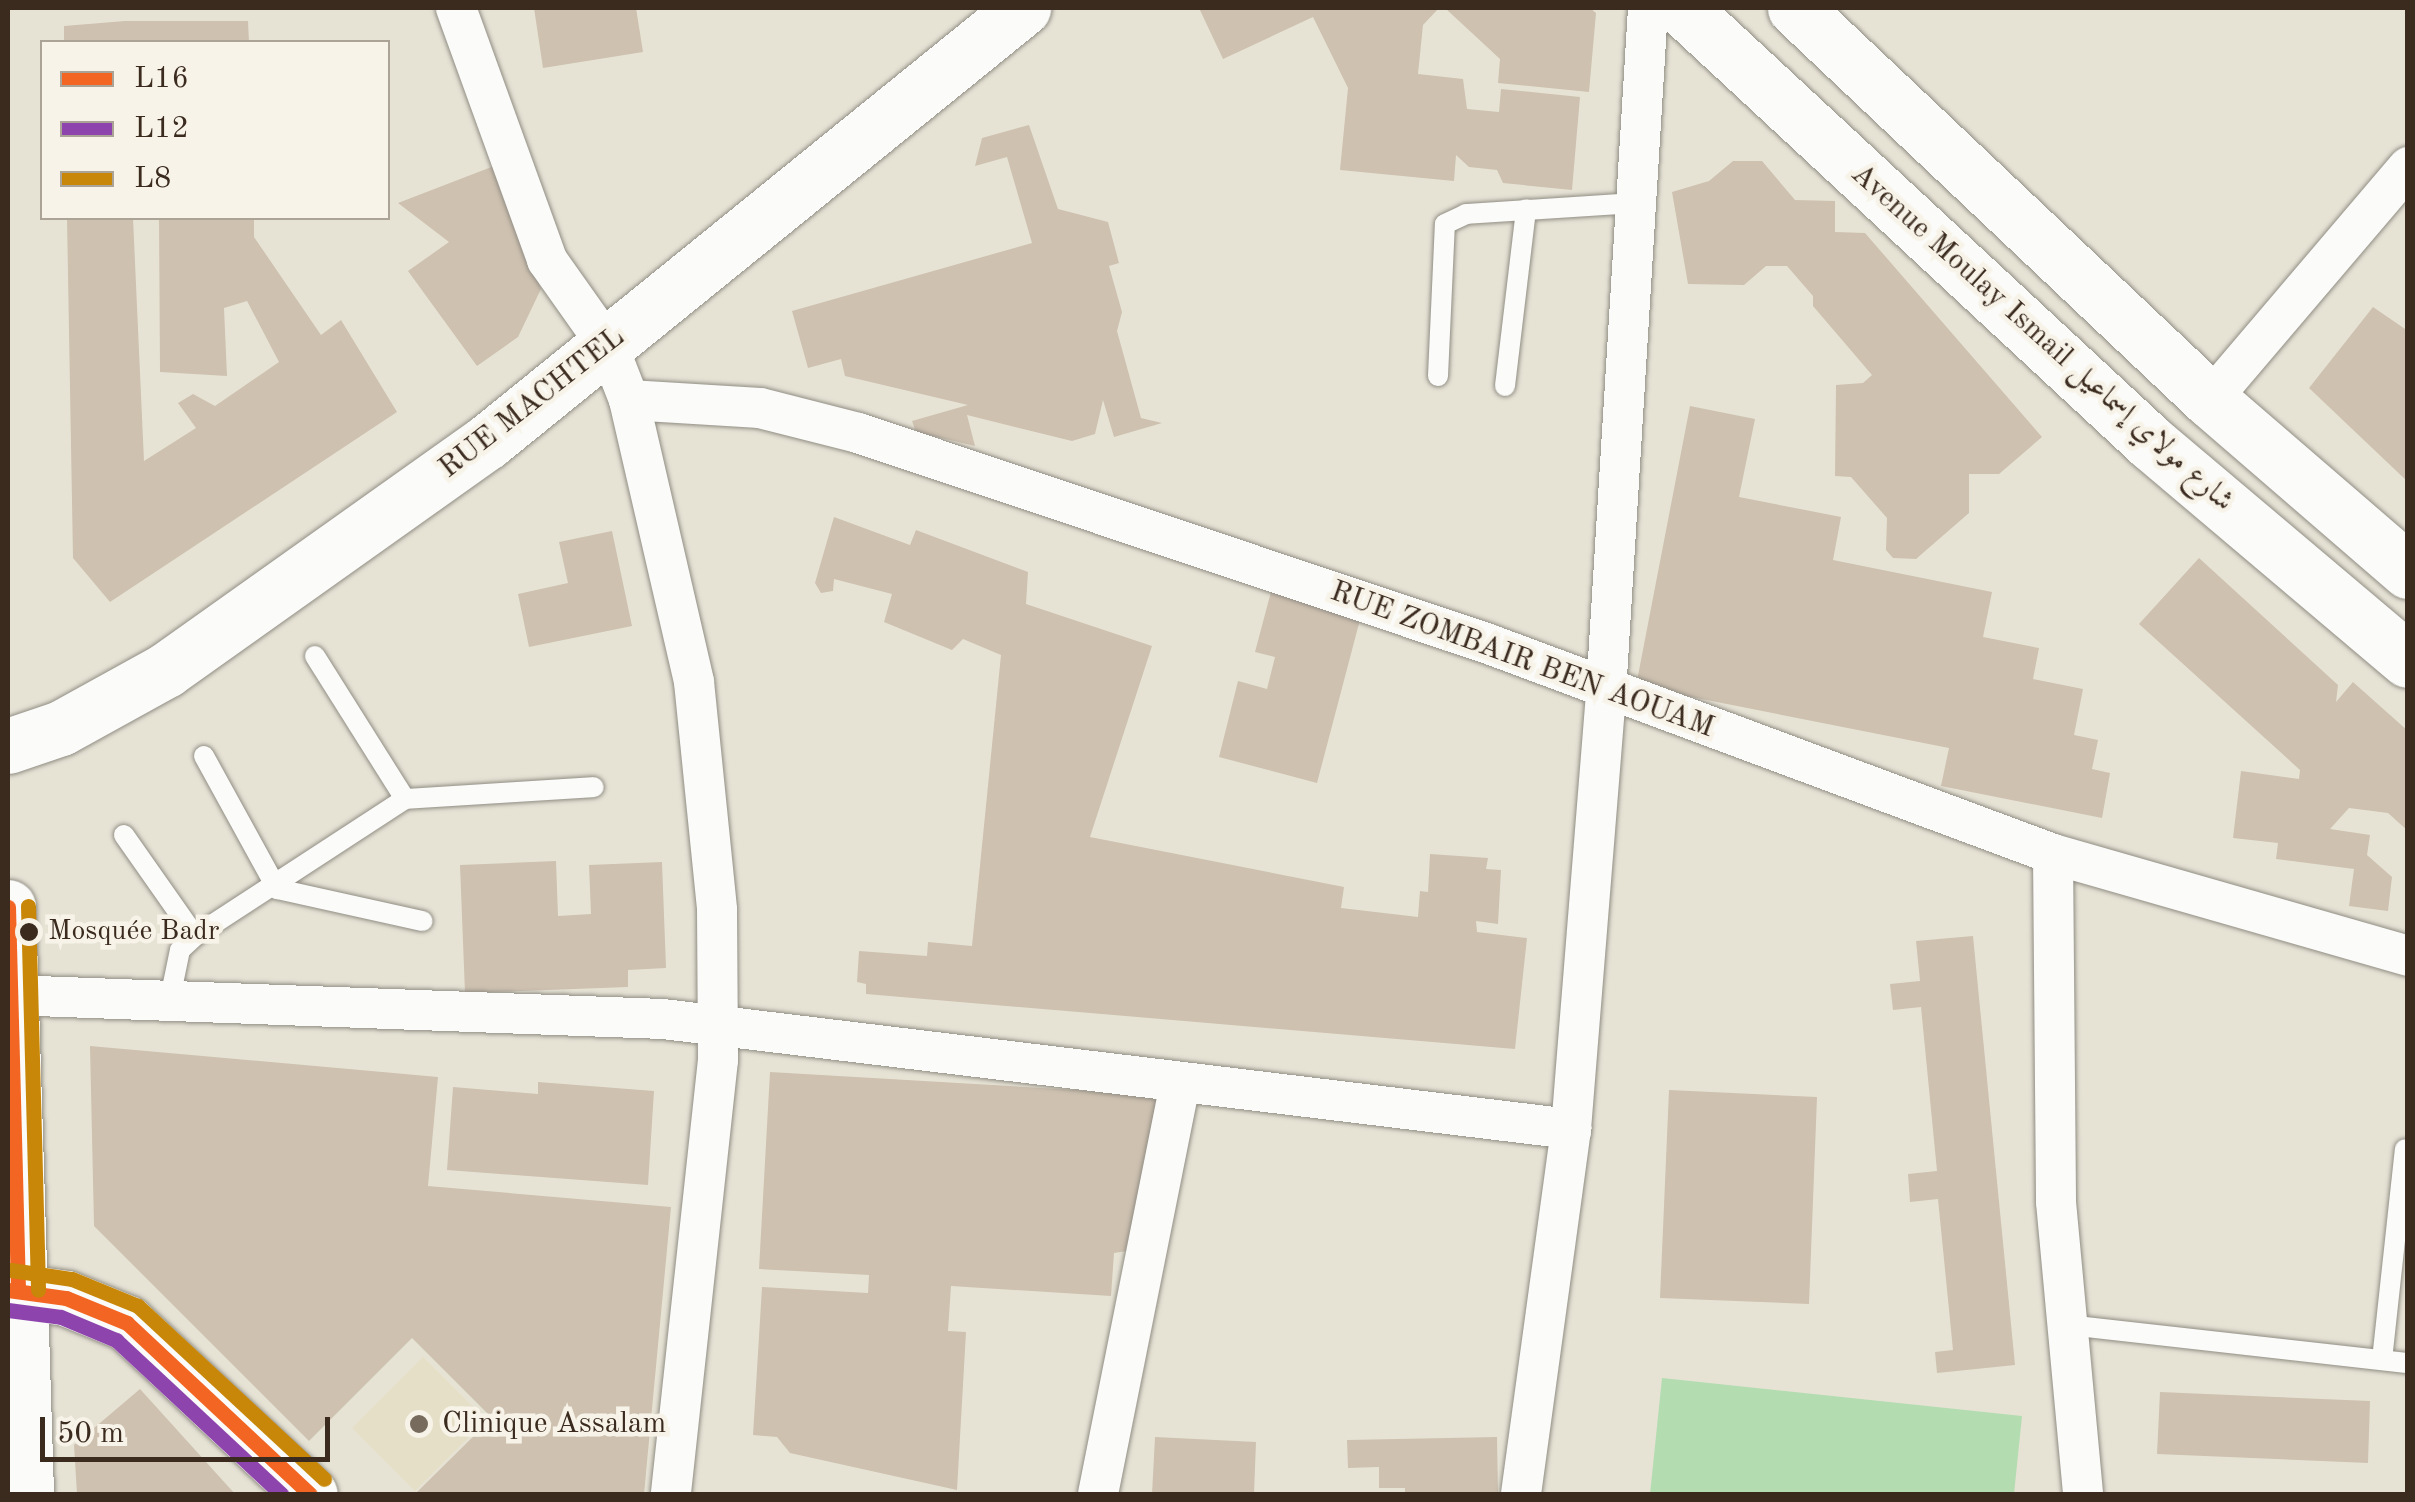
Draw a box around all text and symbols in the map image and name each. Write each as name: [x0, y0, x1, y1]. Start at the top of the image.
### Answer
legend: [40, 40, 390, 220]
text: L16: [134, 64, 189, 94]
text: L12: [134, 114, 189, 144]
street label: Avenue Moulay Ismail شارع مولاي إسماعيل: [1843, 156, 2241, 520]
text: L8: [134, 164, 172, 194]
street label: RUE MACHTEL: [432, 319, 632, 487]
street label: RUE ZOMBAIR BEN AOUAM: [1325, 574, 1719, 746]
place label: Mosquée Badr: [48, 915, 219, 949]
marker: Mosquée Badr: [19, 922, 39, 942]
scale bar: [45, 1397, 335, 1459]
place label: Clinique Assalam: [442, 1406, 666, 1442]
marker: Clinique Assalam: [406, 1411, 432, 1437]
text: 50 m: [57, 1419, 124, 1449]

